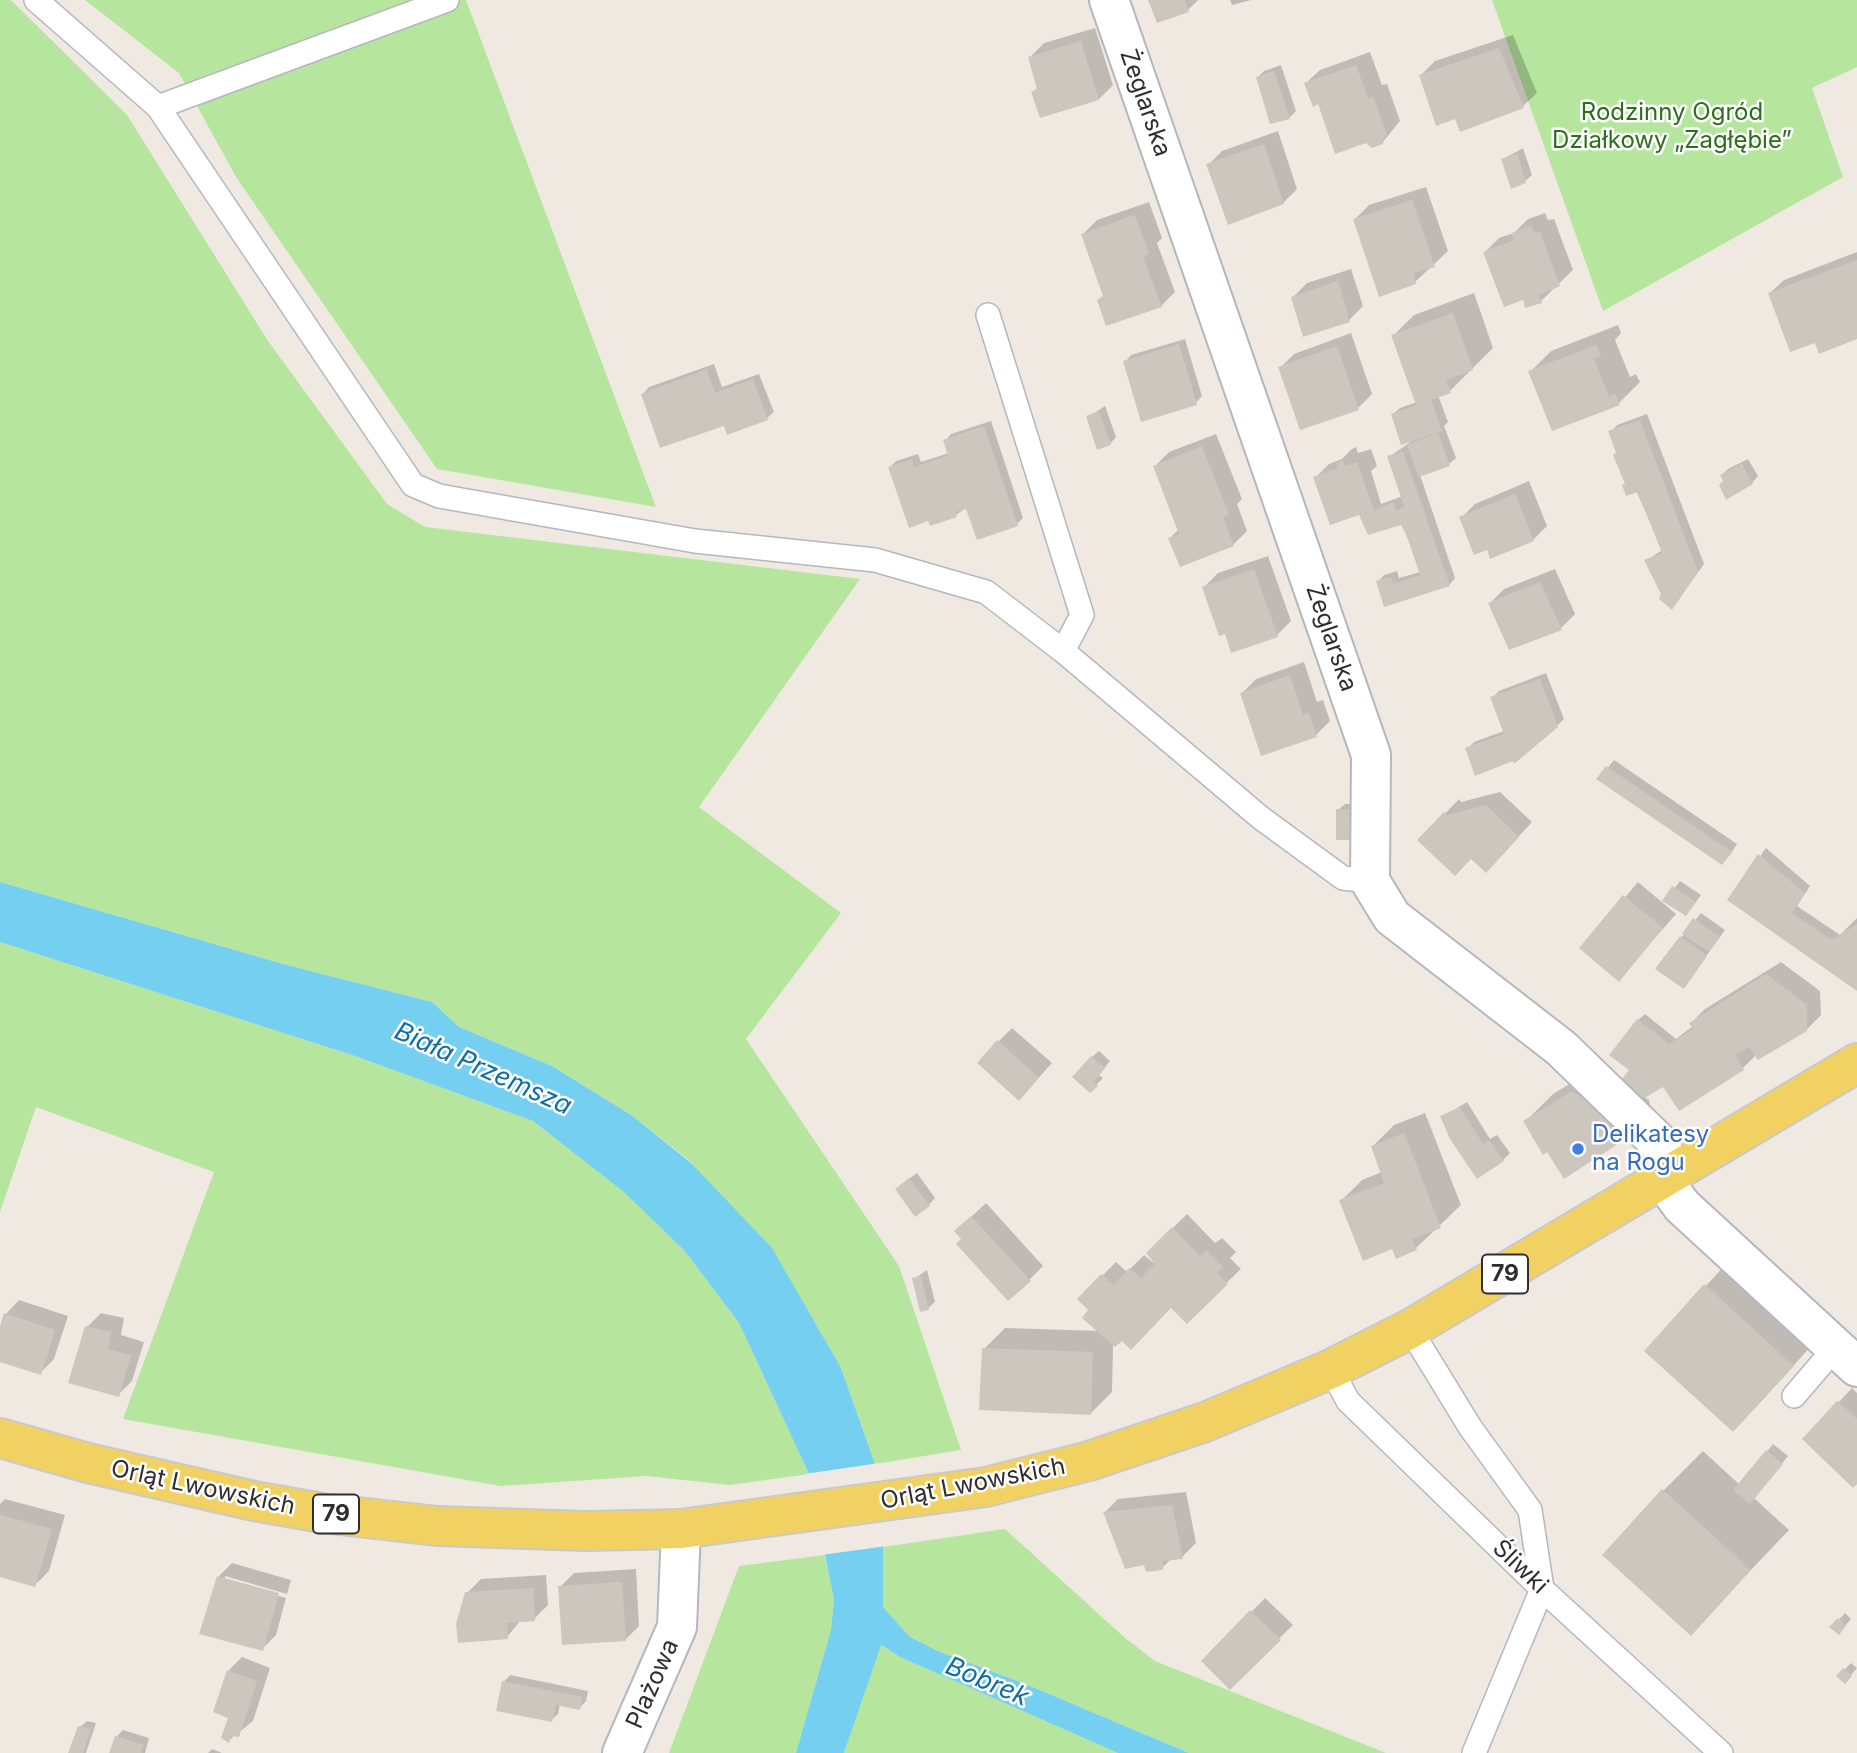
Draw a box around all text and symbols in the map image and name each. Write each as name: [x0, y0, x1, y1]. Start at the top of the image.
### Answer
street label: Żeglarska: [1113, 46, 1177, 160]
park label: Rodzinny Ogród Działkowy „Zagłębie”: [1552, 99, 1792, 155]
street label: Żeglarska: [1299, 581, 1363, 695]
water label: Biała Przemsza: [390, 1016, 576, 1122]
place label: Delikatesy na Rogu: [1592, 1121, 1709, 1177]
marker: Delikatesy na Rogu: [1570, 1141, 1586, 1157]
road number: 79: [1482, 1254, 1528, 1294]
street label: Orląt Lwowskich: [878, 1452, 1068, 1516]
street label: Orląt Lwowskich: [108, 1454, 298, 1522]
road number: 79: [313, 1494, 359, 1534]
street label: Śliwki: [1486, 1534, 1554, 1600]
street label: Plażowa: [621, 1635, 685, 1733]
water label: Bobrek: [941, 1651, 1033, 1713]

